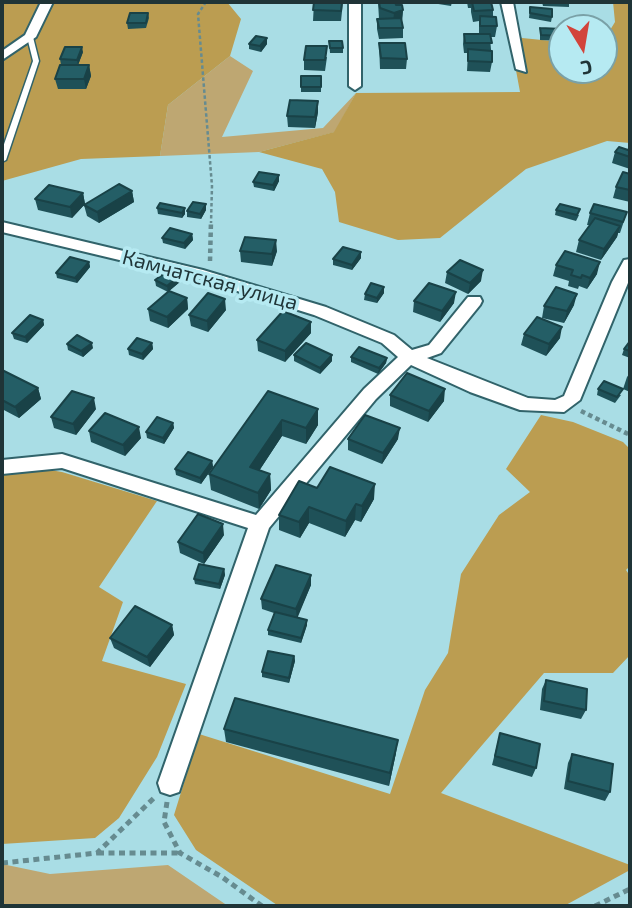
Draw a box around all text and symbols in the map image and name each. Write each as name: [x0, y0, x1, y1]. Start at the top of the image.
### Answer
north arrow: [548, 14, 618, 84]
text: С: [579, 56, 594, 80]
street label: Камчатская улица: [119, 244, 301, 316]

